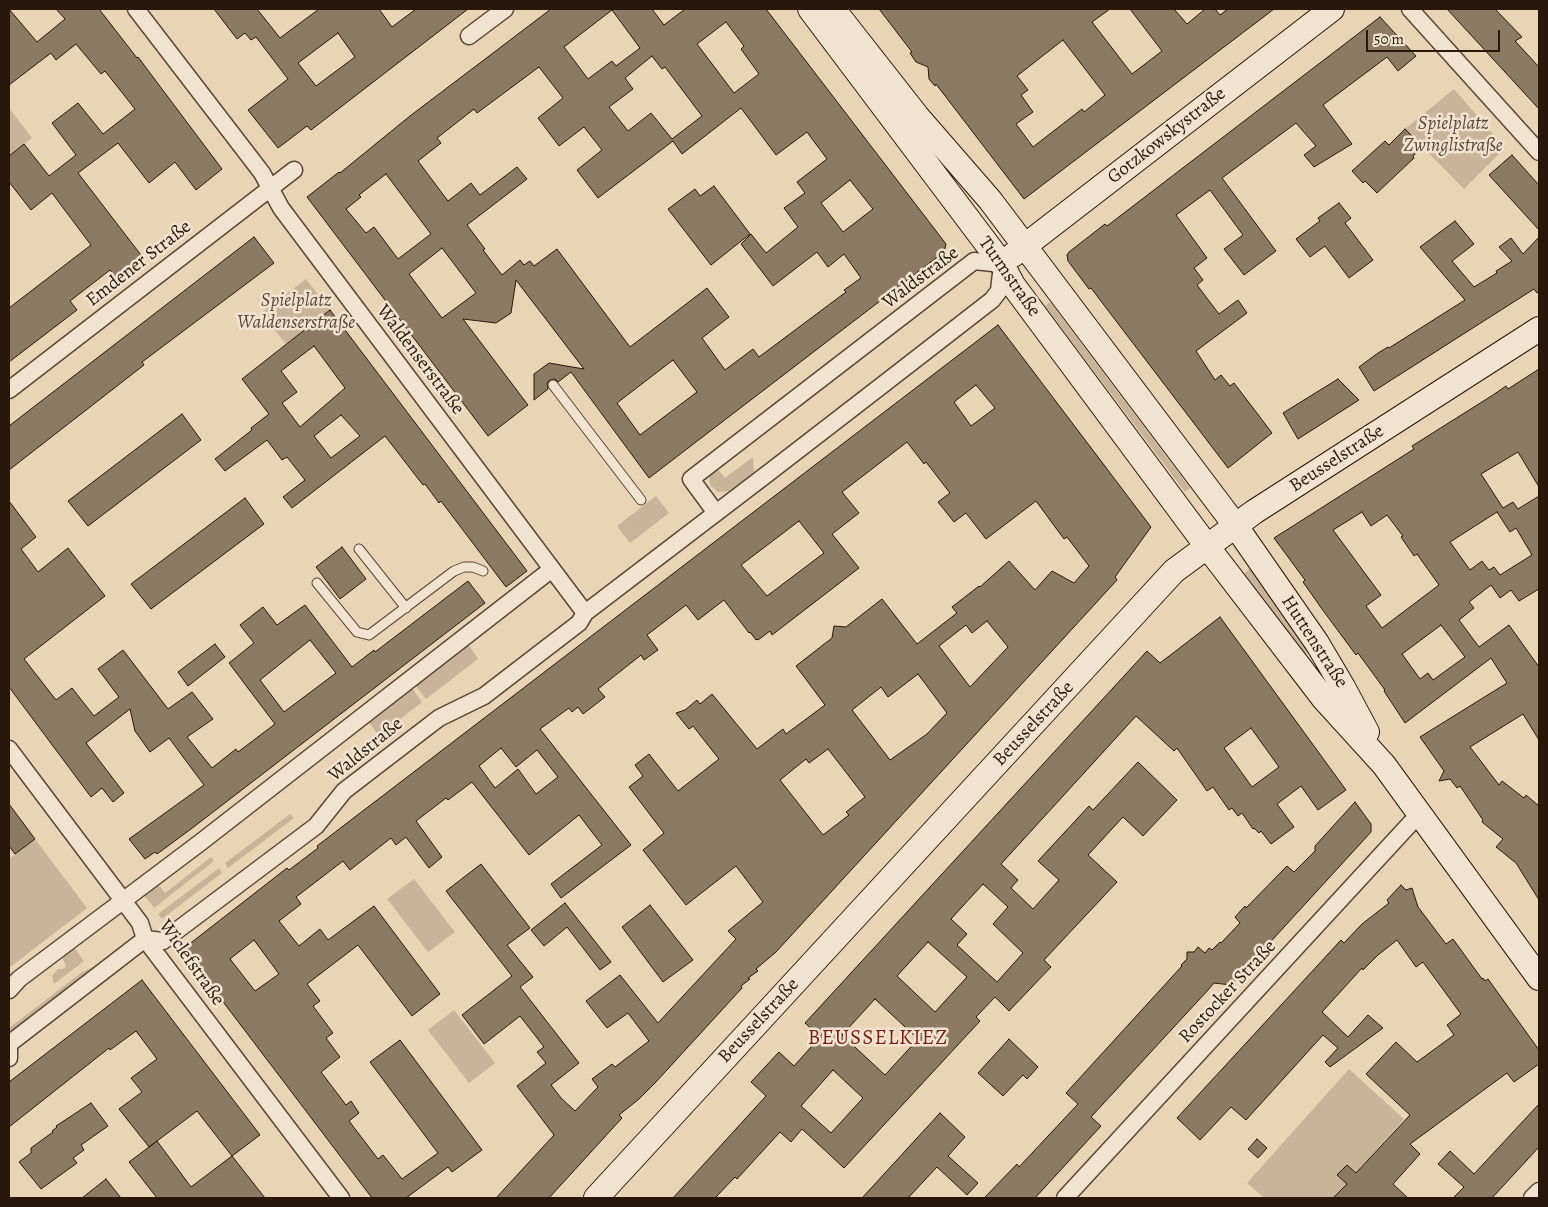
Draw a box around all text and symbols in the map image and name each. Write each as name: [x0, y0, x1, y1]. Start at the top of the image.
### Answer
scale bar: [1368, 20, 1502, 52]
text: 50 m: [1374, 29, 1404, 49]
street label: Gotzkowskystraße: [1103, 83, 1231, 189]
park label: Spielplatz Zwinglistraße: [1403, 113, 1503, 157]
street label: Emdener Straße: [82, 216, 196, 312]
street label: Turmstraße: [973, 232, 1045, 322]
street label: Waldstraße: [878, 242, 964, 314]
park label: Spielplatz Waldenserstraße: [237, 290, 355, 334]
street label: Waldenserstraße: [371, 301, 469, 419]
street label: Beusselstraße: [1286, 420, 1388, 498]
street label: Huttenstraße: [1276, 591, 1352, 693]
street label: Beusselstraße: [989, 677, 1079, 771]
street label: Waldstraße: [324, 713, 408, 787]
street label: Wiclefstraße: [153, 916, 229, 1010]
street label: Rostocker Straße: [1174, 936, 1282, 1048]
street label: Beusselstraße: [714, 974, 804, 1068]
district label: BEUSSELKIEZ: [806, 1026, 950, 1052]

